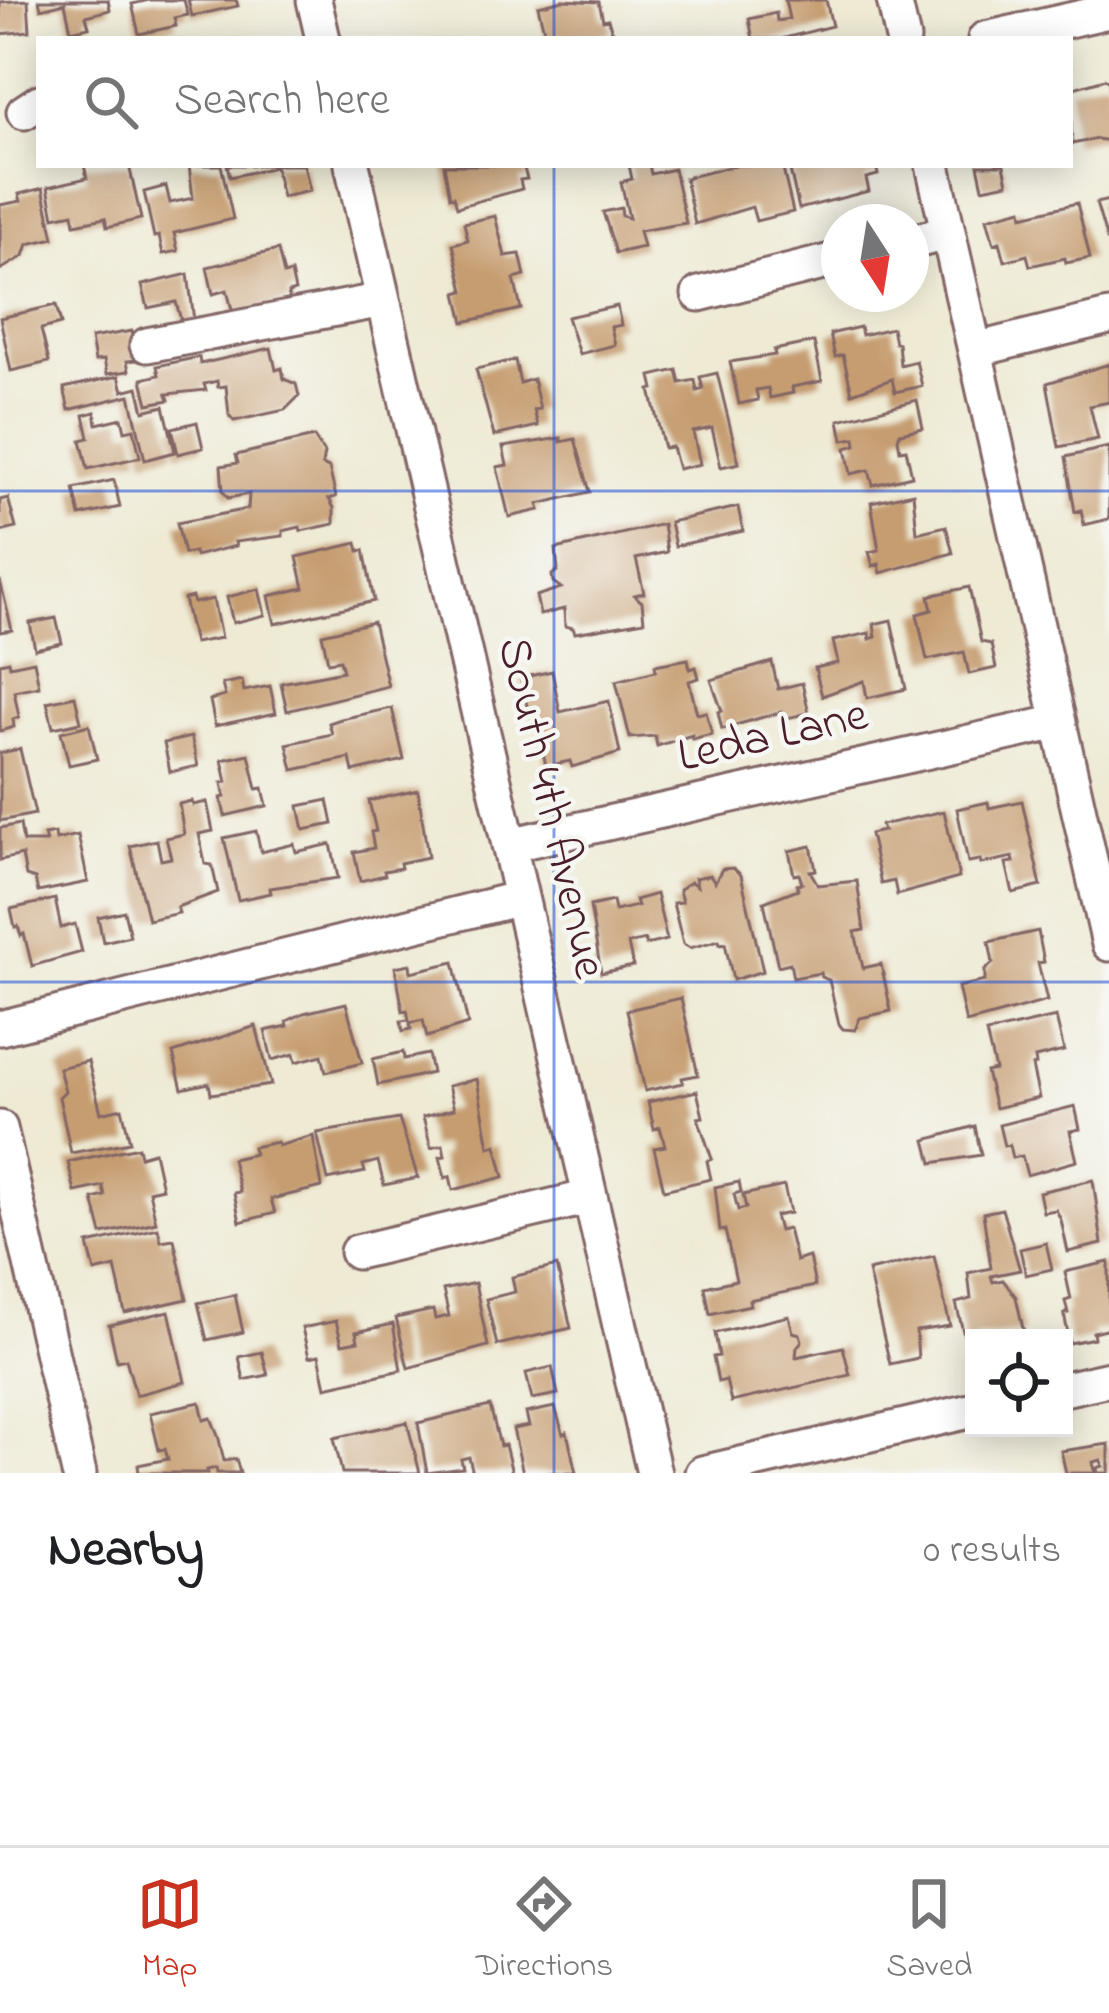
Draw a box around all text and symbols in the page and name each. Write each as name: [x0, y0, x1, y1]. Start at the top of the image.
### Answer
search box: [36, 36, 1073, 168]
icon: search: [78, 69, 144, 135]
text: Search here: [174, 69, 390, 135]
north arrow: [821, 204, 929, 312]
street label: South 4th Avenue: [477, 630, 623, 986]
street label: Leda Lane: [671, 681, 875, 793]
map controls: [965, 1329, 1073, 1437]
button: locate: [965, 1329, 1073, 1437]
text: Nearby: [48, 1514, 204, 1589]
text: 0 results: [923, 1523, 1061, 1580]
tab: Map: [137, 1871, 203, 1991]
tab: Directions: [476, 1871, 613, 1991]
tab: Saved: [886, 1871, 972, 1991]

